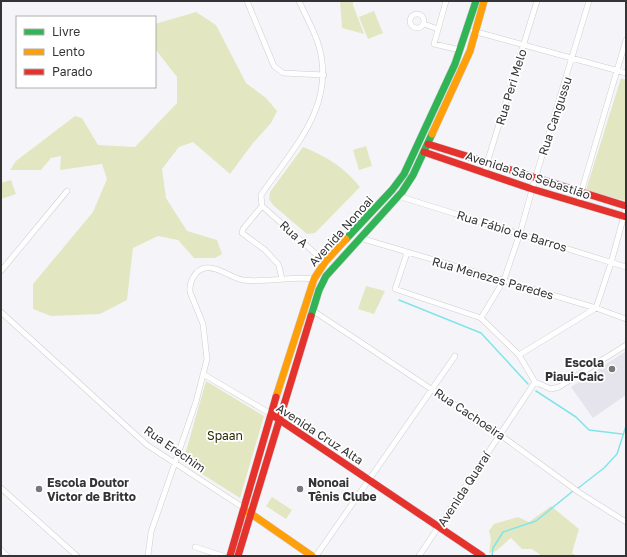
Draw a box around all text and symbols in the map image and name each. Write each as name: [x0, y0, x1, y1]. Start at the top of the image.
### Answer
legend: [16, 16, 156, 88]
text: Livre: [52, 24, 80, 39]
text: Lento: [52, 44, 85, 59]
street label: Rua Peri Melo: [492, 47, 530, 127]
text: Parado: [52, 64, 92, 79]
street label: Rua Cangussu: [535, 75, 575, 157]
street label: Avenida São Sebastião: [464, 148, 592, 202]
street label: Avenida Nonoai: [306, 193, 376, 269]
street label: Rua Fábio de Barros: [455, 207, 569, 255]
street label: Rua A: [277, 217, 311, 251]
street label: Rua Menezes Paredes: [430, 253, 556, 303]
place label: Escola Piaui-Caic: [545, 355, 604, 384]
marker: Escola Piaui-Caic: [607, 364, 617, 374]
street label: Rua Cachoeira: [432, 385, 508, 443]
street label: Avenida Cruz Alta: [274, 400, 366, 468]
street label: Rua Erechim: [141, 422, 209, 476]
park label: Spaan: [207, 428, 243, 443]
street label: Avenida Quaraí: [434, 448, 494, 529]
place label: Escola Doutor Victor de Britto: [47, 475, 136, 504]
place label: Nonoai Tênis Clube: [308, 475, 377, 504]
marker: Escola Doutor Victor de Britto: [34, 484, 44, 494]
marker: Nonoai Tênis Clube: [295, 484, 305, 494]

